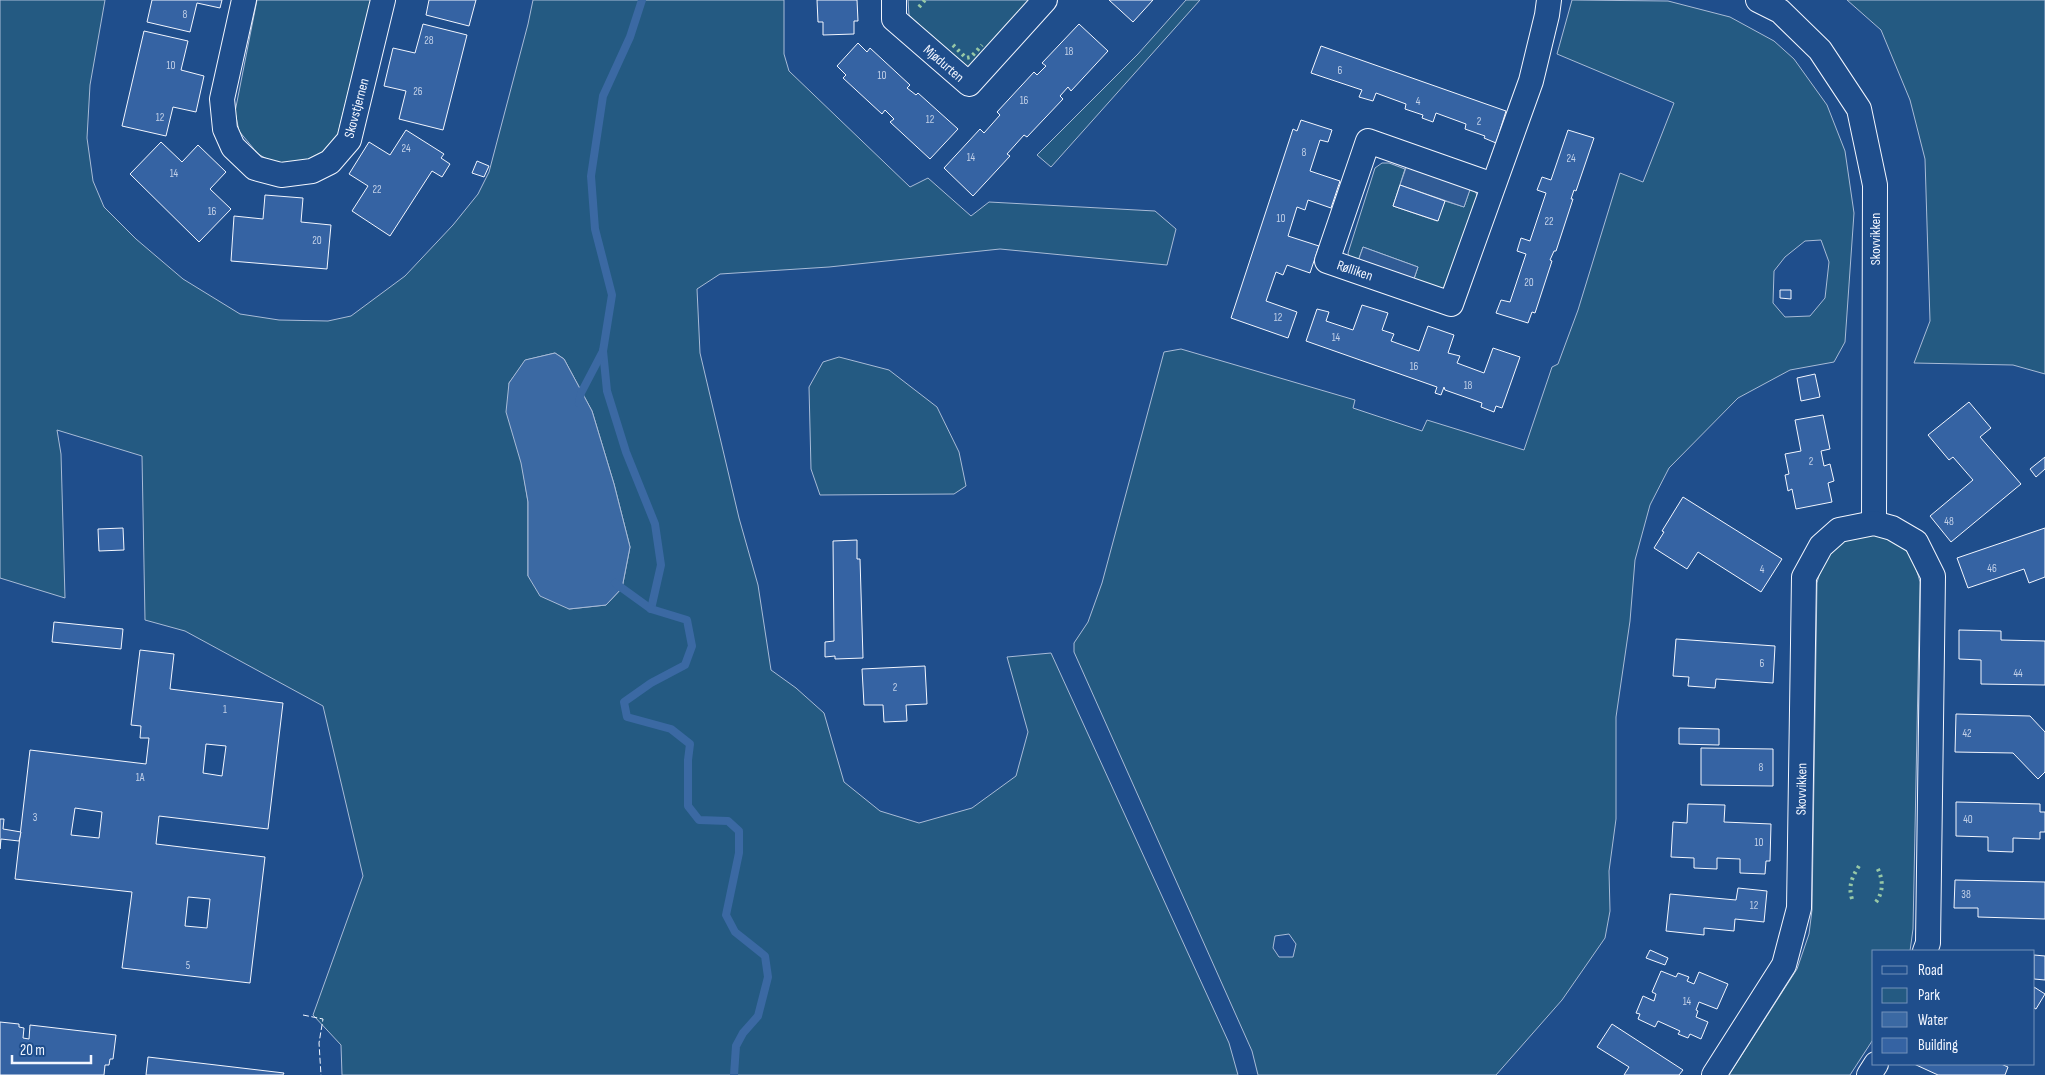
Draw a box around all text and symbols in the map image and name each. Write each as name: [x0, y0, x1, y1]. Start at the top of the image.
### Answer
house number: 8: [183, 8, 188, 21]
house number: 28: [424, 34, 434, 47]
street label: Mjødurten: [920, 41, 967, 86]
house number: 18: [1065, 45, 1074, 58]
house number: 10: [167, 59, 175, 72]
house number: 6: [1338, 64, 1343, 77]
house number: 10: [878, 69, 886, 82]
street label: Skovstjernen: [340, 76, 373, 140]
house number: 26: [413, 85, 423, 98]
house number: 16: [1020, 94, 1029, 107]
house number: 4: [1416, 95, 1421, 108]
house number: 12: [156, 111, 165, 124]
house number: 12: [926, 113, 935, 126]
house number: 2: [1477, 115, 1482, 128]
house number: 24: [401, 142, 411, 155]
house number: 8: [1302, 146, 1307, 159]
house number: 14: [967, 151, 976, 164]
house number: 24: [1566, 152, 1576, 165]
house number: 14: [170, 167, 179, 180]
house number: 22: [372, 183, 382, 196]
house number: 16: [208, 205, 217, 218]
house number: 10: [1277, 212, 1285, 225]
street label: Skovvikken: [1867, 213, 1884, 265]
house number: 22: [1544, 215, 1554, 228]
house number: 20: [312, 234, 322, 247]
street label: Rølliken: [1335, 256, 1375, 285]
house number: 20: [1524, 276, 1534, 289]
house number: 12: [1274, 311, 1283, 324]
house number: 14: [1332, 331, 1341, 344]
house number: 16: [1410, 360, 1419, 373]
house number: 18: [1464, 379, 1473, 392]
house number: 2: [1809, 455, 1814, 468]
house number: 48: [1944, 515, 1954, 528]
house number: 46: [1987, 562, 1997, 575]
house number: 4: [1760, 563, 1765, 576]
house number: 6: [1760, 657, 1765, 670]
house number: 44: [2013, 667, 2023, 680]
house number: 2: [893, 681, 898, 694]
house number: 1: [223, 703, 227, 716]
house number: 42: [1962, 727, 1972, 740]
house number: 8: [1759, 761, 1764, 774]
street label: Skovvikken: [1793, 763, 1810, 815]
house number: 1A: [136, 771, 145, 784]
house number: 3: [33, 811, 38, 824]
house number: 40: [1963, 813, 1973, 826]
house number: 10: [1755, 836, 1763, 849]
house number: 38: [1961, 888, 1971, 901]
house number: 12: [1750, 899, 1759, 912]
legend: [1872, 950, 2035, 1065]
house number: 5: [186, 959, 190, 972]
text: Road: [1918, 961, 1943, 980]
text: Park: [1918, 986, 1940, 1005]
house number: 14: [1683, 995, 1692, 1008]
text: Water: [1918, 1011, 1949, 1030]
scale bar: [12, 1032, 91, 1064]
text: Building: [1918, 1036, 1958, 1055]
text: 20 m: [20, 1041, 45, 1060]

